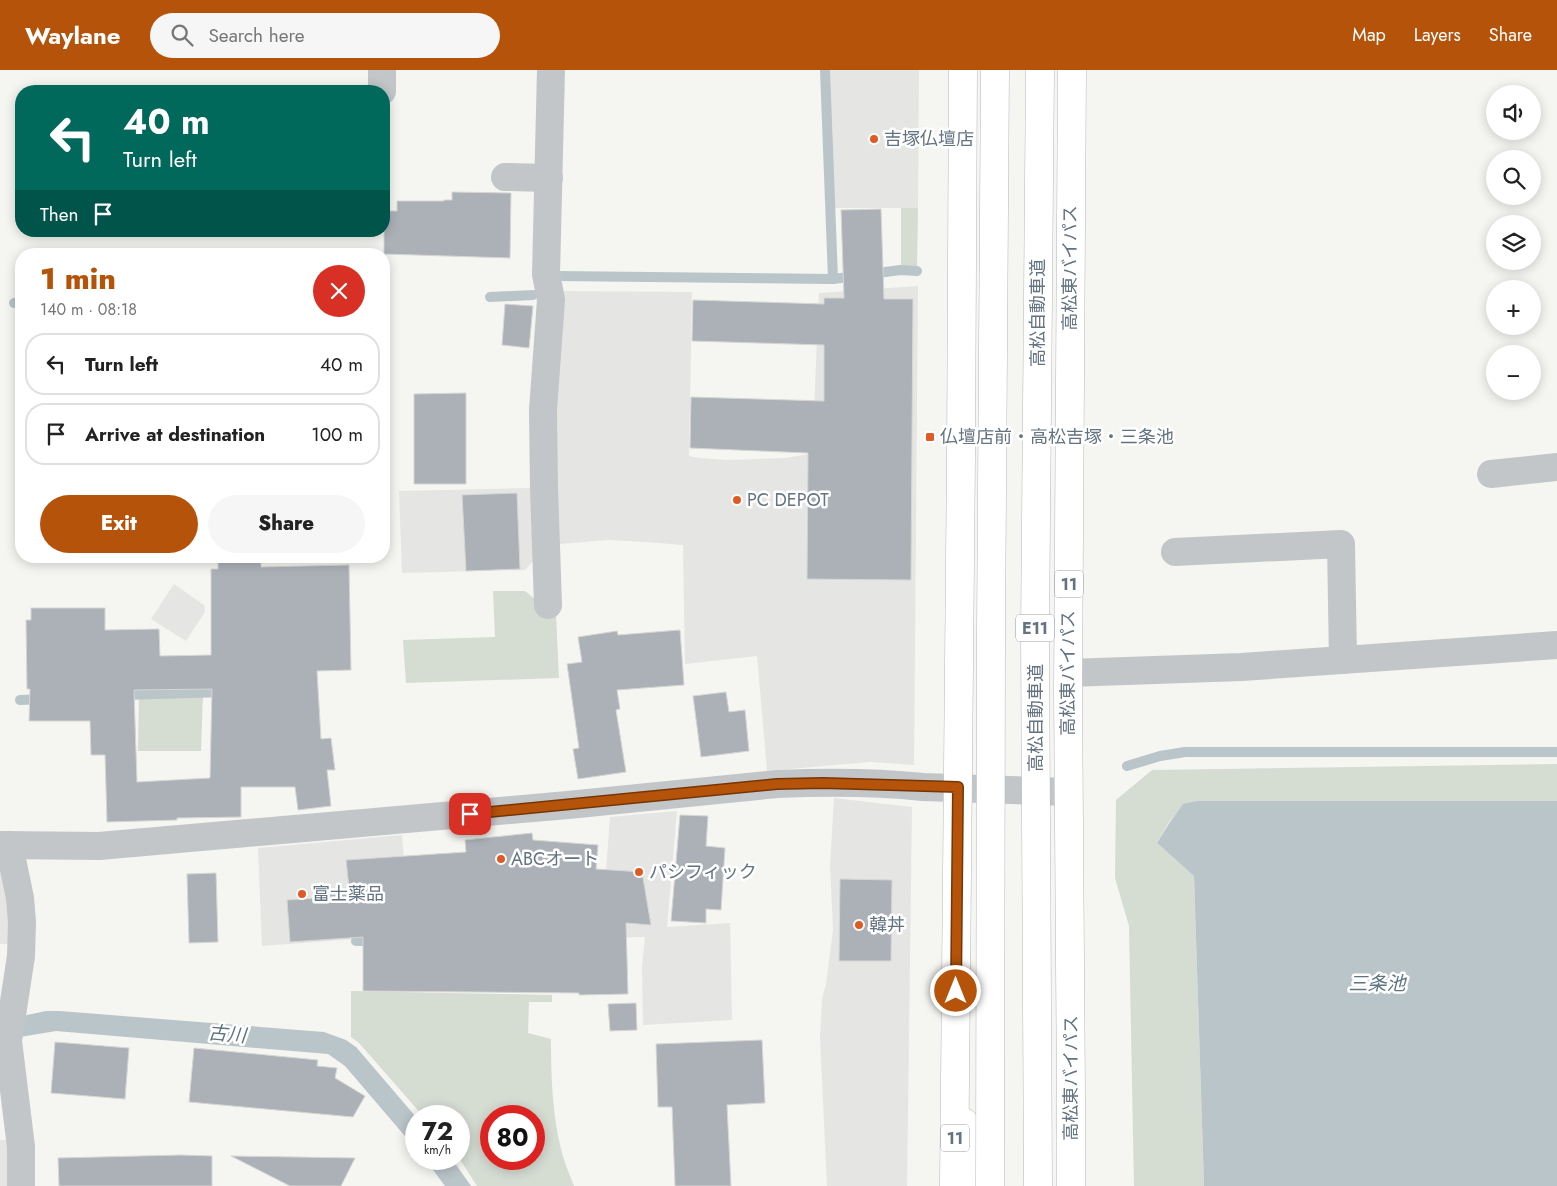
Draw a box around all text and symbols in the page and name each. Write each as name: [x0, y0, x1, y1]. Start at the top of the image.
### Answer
search box: [150, 13, 500, 58]
text: Waylane: [25, 18, 120, 53]
icon: search: [168, 21, 196, 49]
text: Search here: [208, 22, 305, 49]
text: Map: [1352, 22, 1386, 48]
text: Layers: [1414, 22, 1461, 48]
text: Share: [1489, 22, 1532, 48]
map controls: [1486, 85, 1541, 400]
button: sound: [1486, 85, 1541, 140]
text: 40 m: [123, 97, 210, 147]
icon: left: [40, 105, 105, 170]
place label: 吉塚仏壇店: [884, 126, 974, 152]
marker: 吉塚仏壇店: [868, 133, 880, 145]
text: Turn left: [123, 143, 197, 175]
button: search: [1486, 150, 1541, 205]
icon: arrive: [89, 200, 117, 228]
text: Then: [40, 201, 79, 228]
street label: 高松東バイパス: [1057, 205, 1083, 331]
button: layers: [1486, 215, 1541, 270]
text: 1 min: [40, 257, 116, 300]
street label: 高松自動車道: [1025, 259, 1051, 367]
button: close: [313, 265, 365, 317]
button: +: [1486, 280, 1541, 335]
text: 140 m · 08:18: [40, 298, 137, 321]
button: −: [1486, 345, 1541, 400]
icon: left: [42, 350, 70, 378]
text: Turn left: [85, 351, 158, 378]
text: 40 m: [320, 351, 363, 378]
icon: arrive: [42, 420, 70, 448]
text: Arrive at destination: [85, 421, 265, 448]
text: 100 m: [311, 421, 363, 448]
place label: 仏壇店前・高松吉塚・三条池: [940, 424, 1174, 450]
marker: 仏壇店前・高松吉塚・三条池: [924, 431, 936, 443]
place label: PC DEPOT: [747, 487, 829, 513]
marker: PC DEPOT: [731, 494, 743, 506]
button: Exit: [40, 495, 198, 553]
button: Share: [208, 495, 365, 553]
road number: 11: [1055, 570, 1083, 598]
street label: 高松東バイパス: [1055, 610, 1081, 736]
road number: E11: [1016, 614, 1054, 642]
street label: 高松自動車道: [1023, 664, 1049, 772]
pin: [449, 793, 491, 835]
icon: arrive: [456, 800, 484, 828]
place label: ABCオート: [511, 846, 599, 872]
marker: ABCオート: [495, 853, 507, 865]
place label: パシフィック: [649, 859, 757, 885]
marker: パシフィック: [633, 866, 645, 878]
place label: 富士薬品: [312, 881, 384, 907]
marker: 富士薬品: [296, 888, 308, 900]
place label: 韓丼: [869, 912, 905, 938]
marker: 韓丼: [853, 919, 865, 931]
position arrow: [929, 964, 981, 1016]
water label: 三条池: [1348, 970, 1407, 997]
street label: 高松東バイパス: [1058, 1015, 1084, 1141]
water label: 古川: [207, 1019, 249, 1049]
speed limit sign: 80: [480, 1105, 545, 1170]
text: 72: [422, 1113, 453, 1149]
road number: 11: [941, 1124, 969, 1152]
text: km/h: [424, 1141, 451, 1159]

